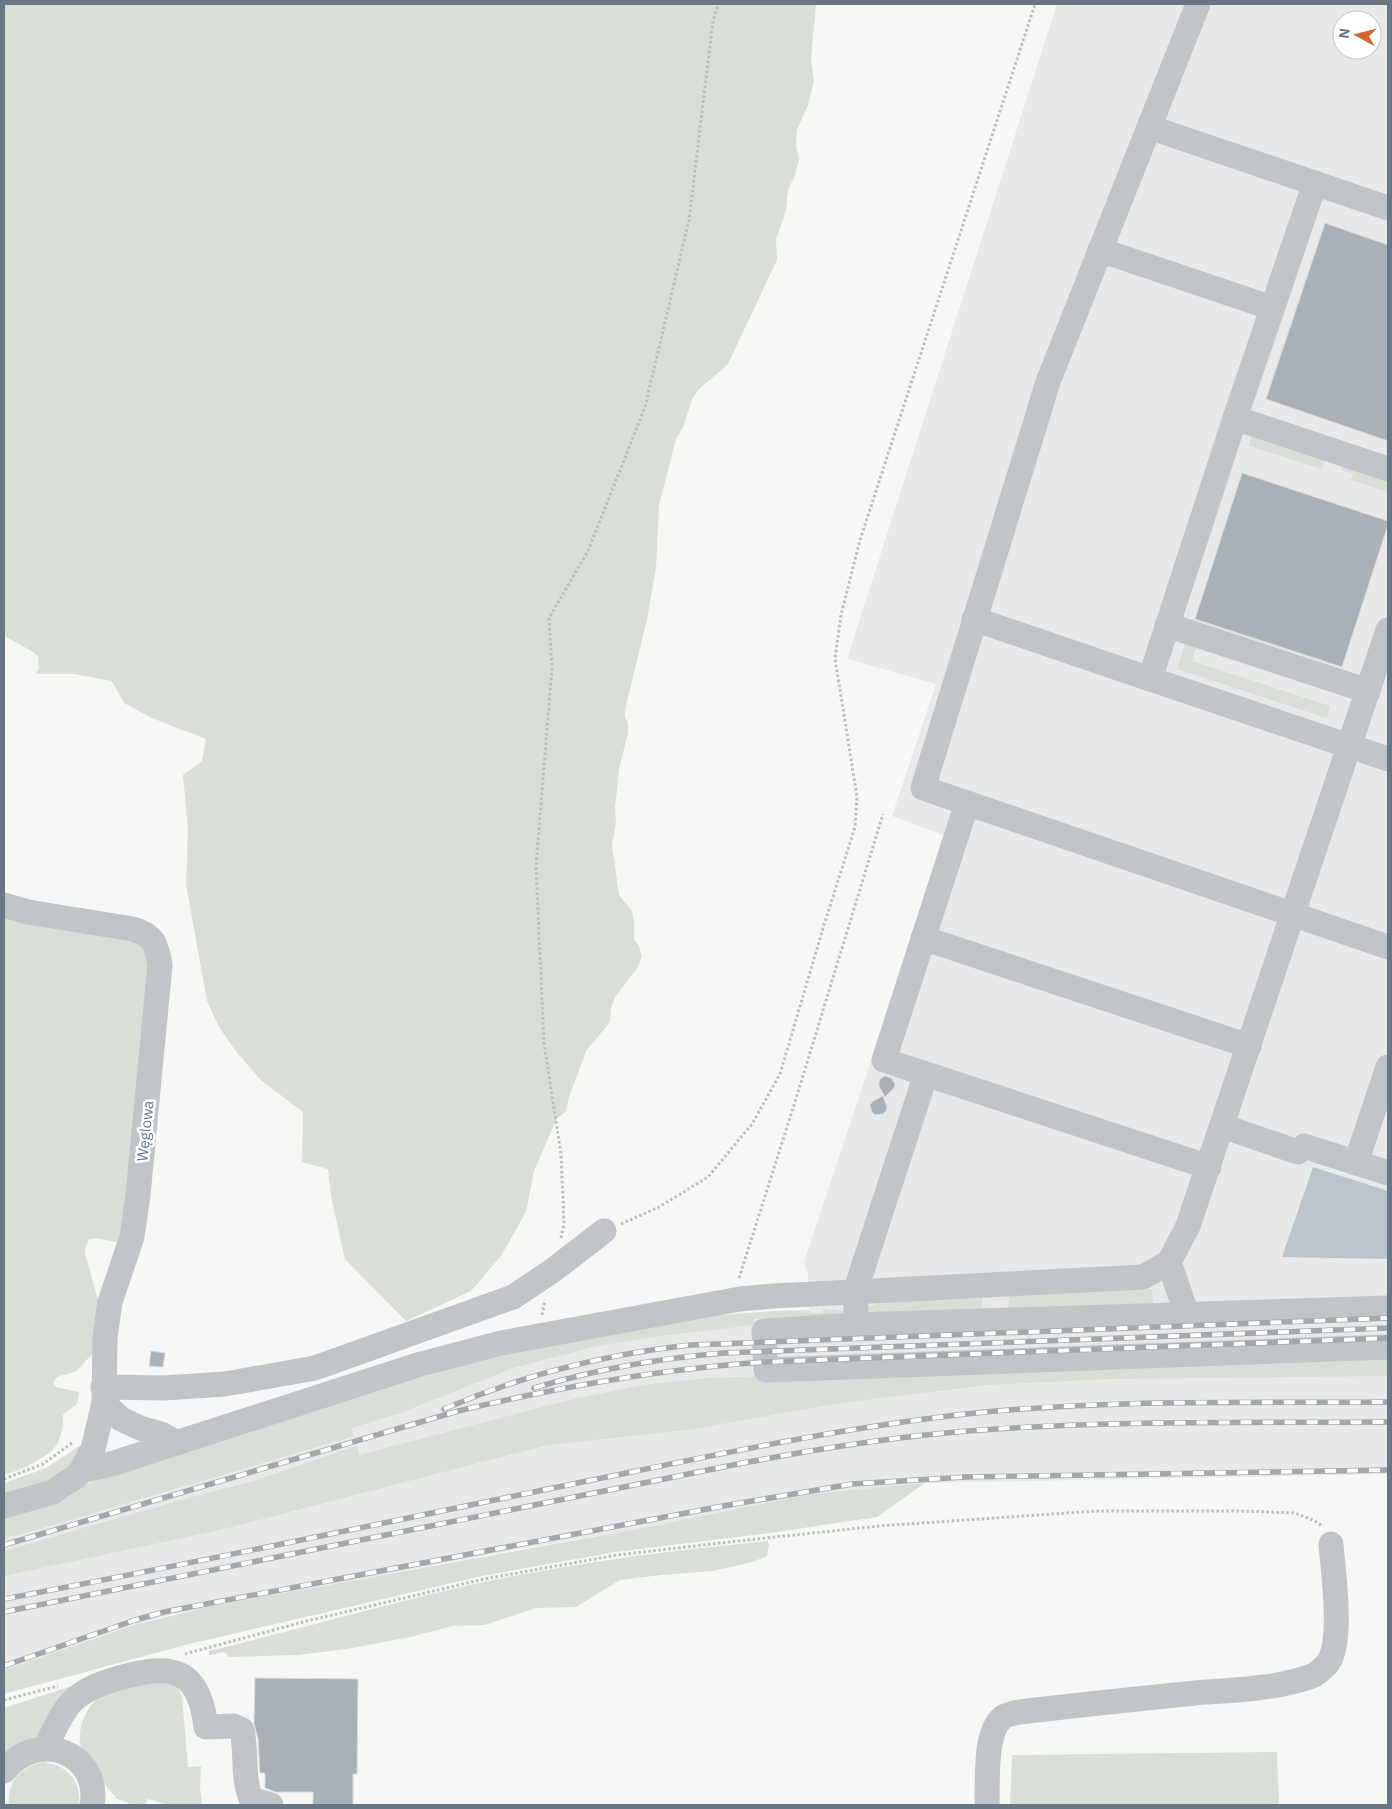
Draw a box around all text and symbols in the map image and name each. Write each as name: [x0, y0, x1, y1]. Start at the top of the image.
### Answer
north arrow: [1332, 10, 1382, 60]
text: N: [1335, 27, 1354, 40]
street label: Węglowa: [132, 1100, 158, 1162]

